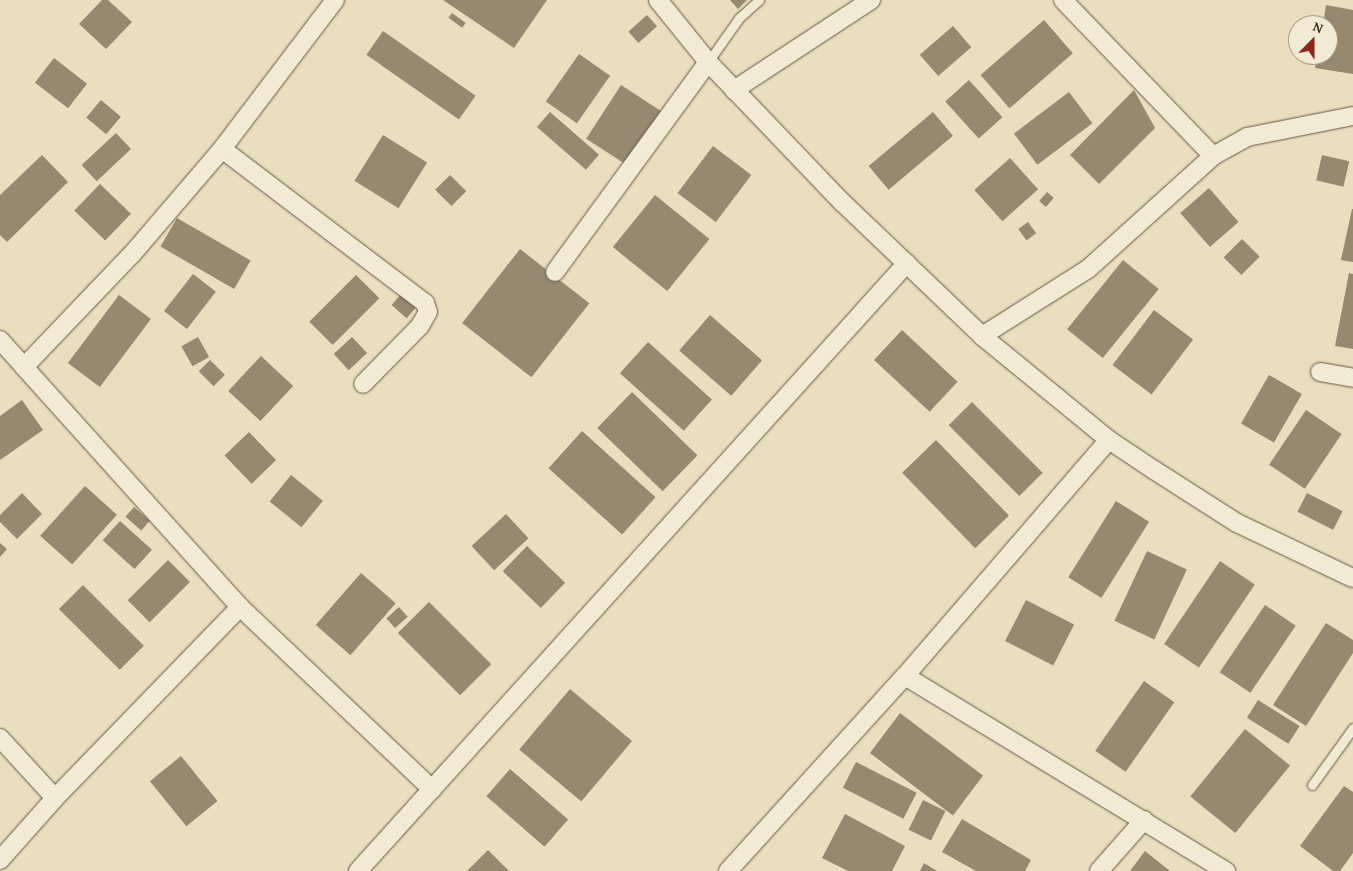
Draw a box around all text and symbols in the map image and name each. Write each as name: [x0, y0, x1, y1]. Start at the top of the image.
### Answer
north arrow: [1288, 15, 1338, 65]
text: N: [1310, 16, 1326, 38]

